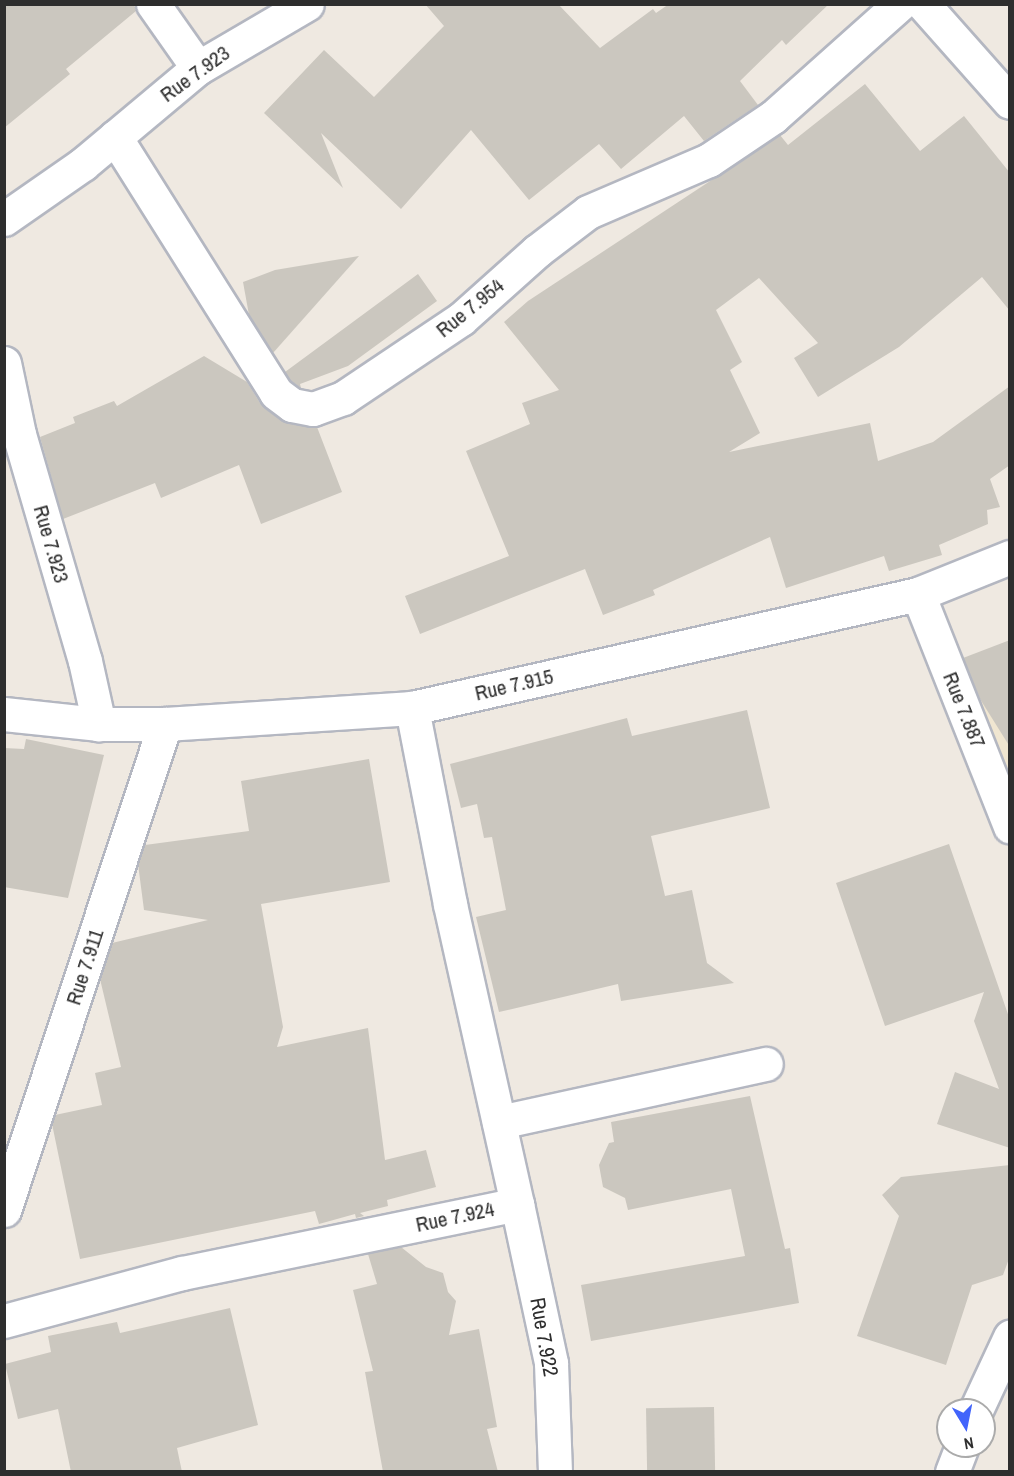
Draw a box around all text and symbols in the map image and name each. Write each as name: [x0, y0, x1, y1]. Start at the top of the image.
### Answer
street label: Rue 7.923: [155, 40, 235, 108]
street label: Rue 7.954: [431, 273, 509, 343]
street label: Rue 7.923: [28, 502, 74, 586]
street label: Rue 7.915: [472, 664, 556, 706]
street label: Rue 7.887: [937, 668, 991, 752]
street label: Rue 7.911: [61, 926, 109, 1008]
street label: Rue 7.924: [414, 1196, 496, 1238]
street label: Rue 7.922: [525, 1296, 563, 1378]
north arrow: [936, 1398, 996, 1458]
text: N: [962, 1432, 975, 1455]

